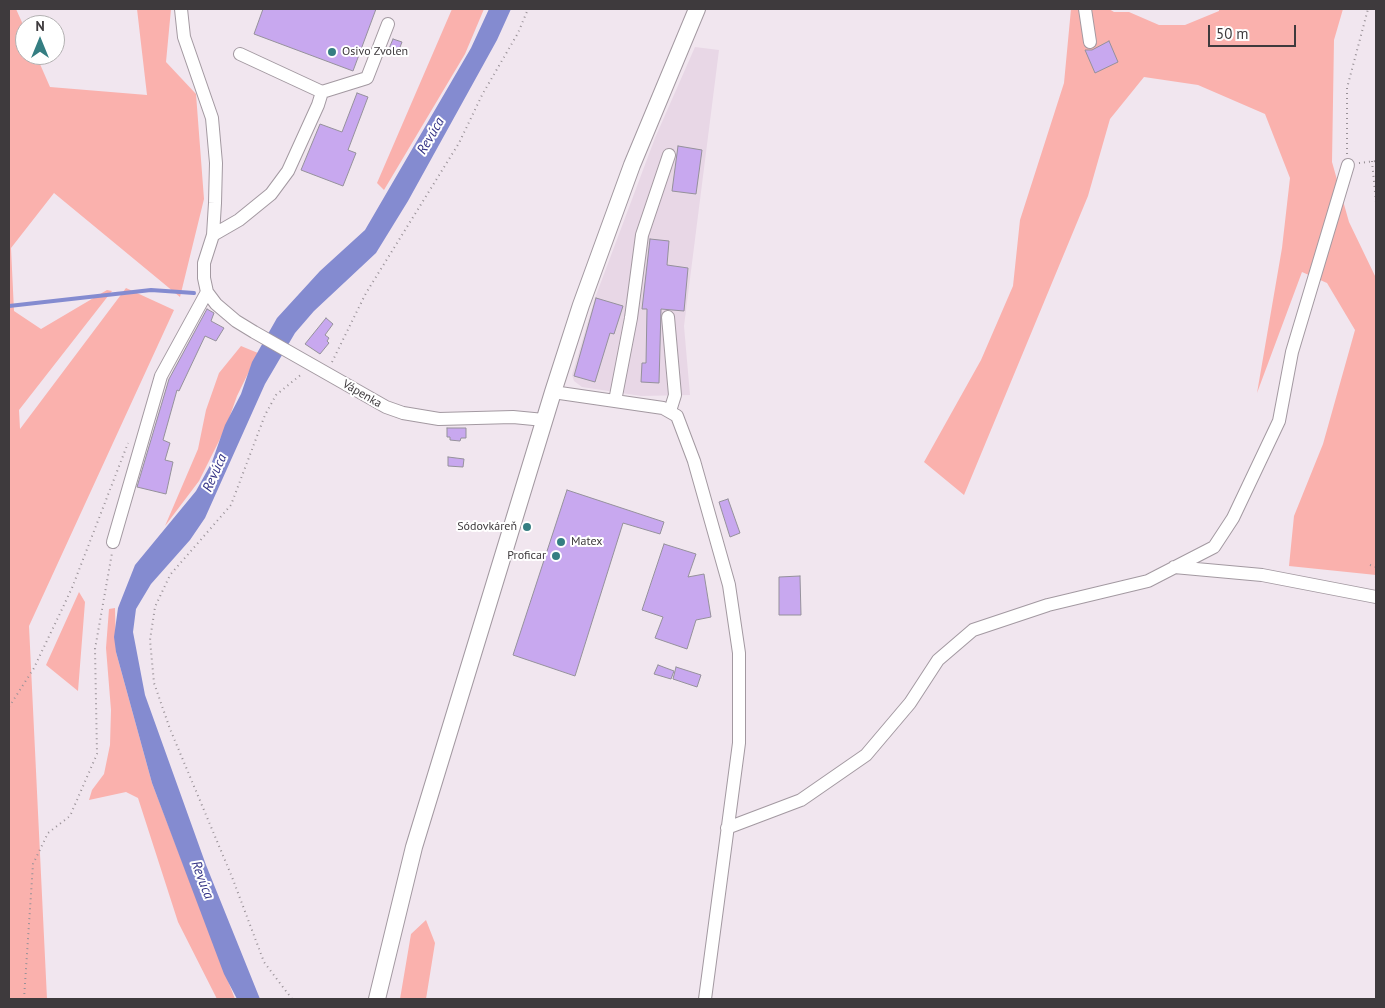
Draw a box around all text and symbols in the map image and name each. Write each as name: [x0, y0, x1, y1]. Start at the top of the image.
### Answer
north arrow: [15, 15, 65, 65]
scale bar: [1210, 15, 1298, 47]
text: N: [35, 17, 45, 35]
text: 50 m: [1216, 24, 1249, 43]
place label: Osivo Zvolen: [342, 45, 408, 59]
marker: Osivo Zvolen: [326, 46, 338, 58]
water label: Revúca: [414, 115, 448, 157]
street label: Vápenka: [340, 377, 384, 411]
water label: Revúca: [199, 452, 231, 494]
place label: Sódovkáreň: [457, 520, 517, 534]
marker: Sódovkáreň: [521, 521, 533, 533]
place label: Matex: [571, 535, 602, 549]
marker: Matex: [555, 536, 567, 548]
place label: Proficar: [507, 549, 546, 563]
marker: Proficar: [550, 550, 562, 562]
water label: Revúca: [187, 859, 217, 901]

